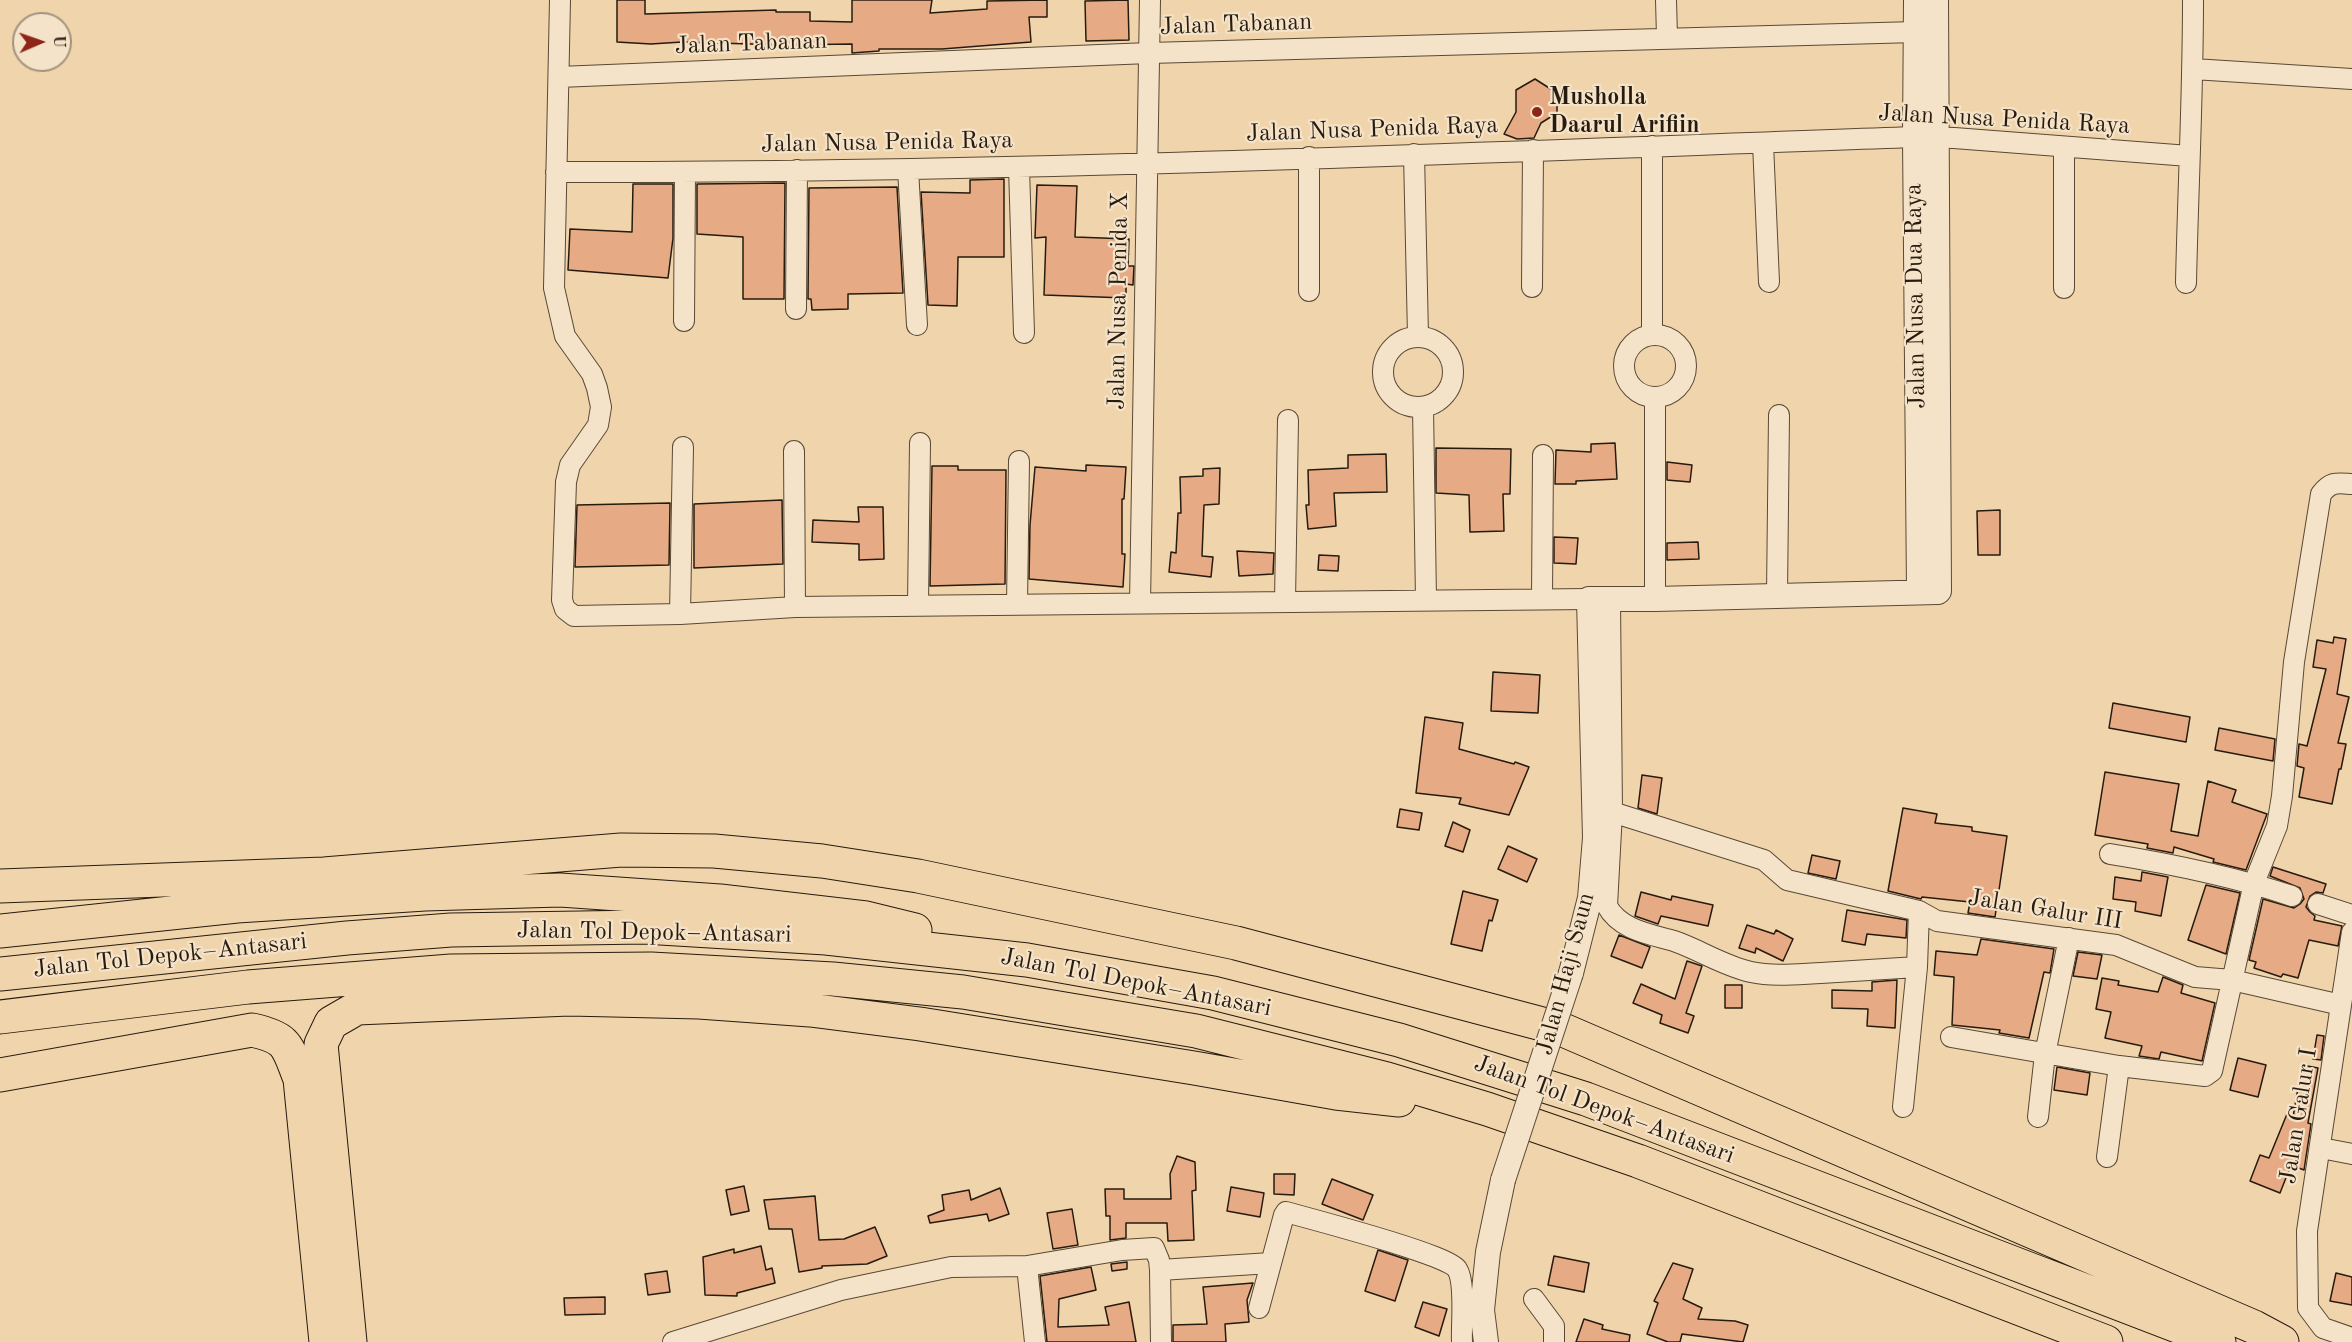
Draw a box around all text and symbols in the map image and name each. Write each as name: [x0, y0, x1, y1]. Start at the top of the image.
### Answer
street label: Jalan Tabanan: [1159, 8, 1313, 42]
north arrow: [12, 12, 72, 72]
street label: Jalan Tabanan: [674, 27, 828, 61]
text: U: [50, 35, 66, 48]
place label: Musholla Daarul Arifiin: [1549, 84, 1700, 140]
street label: Jalan Nusa Penida Raya: [1877, 99, 2131, 141]
marker: Musholla Daarul Arifiin: [1530, 105, 1544, 119]
street label: Jalan Nusa Penida Raya: [1245, 111, 1499, 149]
street label: Jalan Nusa Penida Raya: [761, 126, 1013, 160]
street label: Jalan Nusa Dua Raya: [1900, 183, 1932, 409]
street label: Jalan Nusa Penida X: [1103, 192, 1135, 410]
street label: Jalan Galur III: [1966, 884, 2124, 936]
street label: Jalan Haji Saun: [1530, 890, 1602, 1058]
street label: Jalan Tol Depok–Antasari: [516, 916, 792, 950]
street label: Jalan Tol Depok–Antasari: [32, 927, 308, 985]
street label: Jalan Tol Depok–Antasari: [998, 943, 1274, 1023]
street label: Jalan Galur I: [2274, 1046, 2324, 1186]
street label: Jalan Tol Depok–Antasari: [1470, 1049, 1738, 1171]

